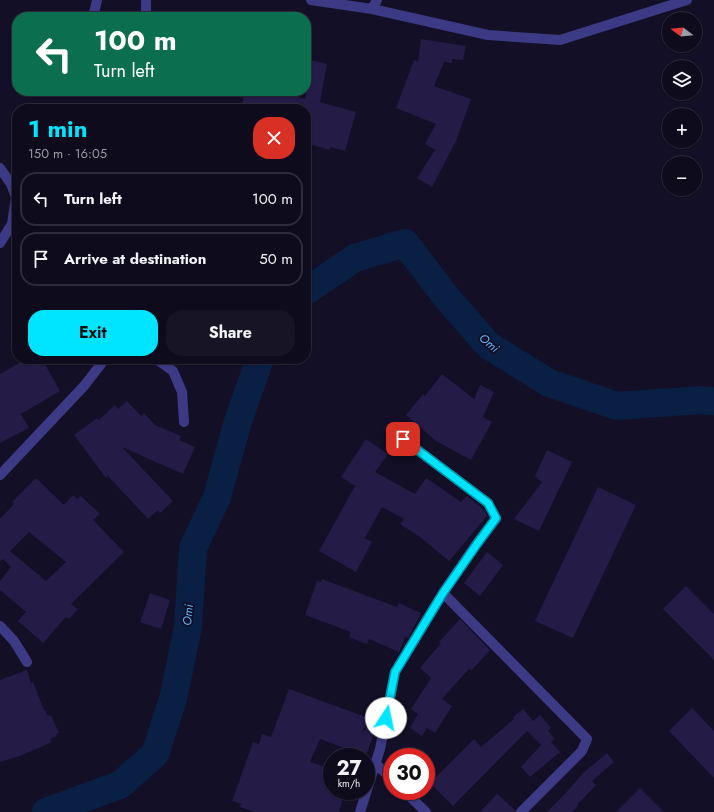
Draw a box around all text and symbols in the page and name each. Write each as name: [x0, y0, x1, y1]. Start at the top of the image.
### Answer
north arrow: [662, 12, 702, 52]
map controls: [662, 12, 702, 196]
text: 100 m: [94, 20, 177, 61]
icon: left: [28, 28, 80, 80]
text: Turn left: [94, 58, 154, 84]
button: layers: [662, 60, 702, 100]
button: +: [662, 108, 702, 148]
text: 1 min: [28, 111, 88, 146]
button: close: [253, 117, 295, 159]
text: 150 m · 16:05: [28, 144, 107, 163]
button: −: [662, 156, 702, 196]
icon: left: [30, 188, 52, 210]
text: Turn left: [64, 188, 122, 210]
text: 100 m: [252, 188, 293, 210]
icon: arrive: [30, 248, 52, 270]
text: Arrive at destination: [64, 248, 206, 270]
text: 50 m: [259, 248, 293, 270]
button: Exit: [28, 310, 158, 356]
button: Share: [166, 310, 295, 356]
water label: Omi: [475, 329, 504, 357]
pin: [386, 422, 420, 456]
icon: arrive: [392, 428, 414, 450]
water label: Omi: [178, 603, 198, 626]
position arrow: [365, 697, 407, 739]
speed limit sign: 30: [383, 748, 435, 800]
text: 27: [336, 754, 362, 783]
text: km/h: [338, 776, 360, 791]

